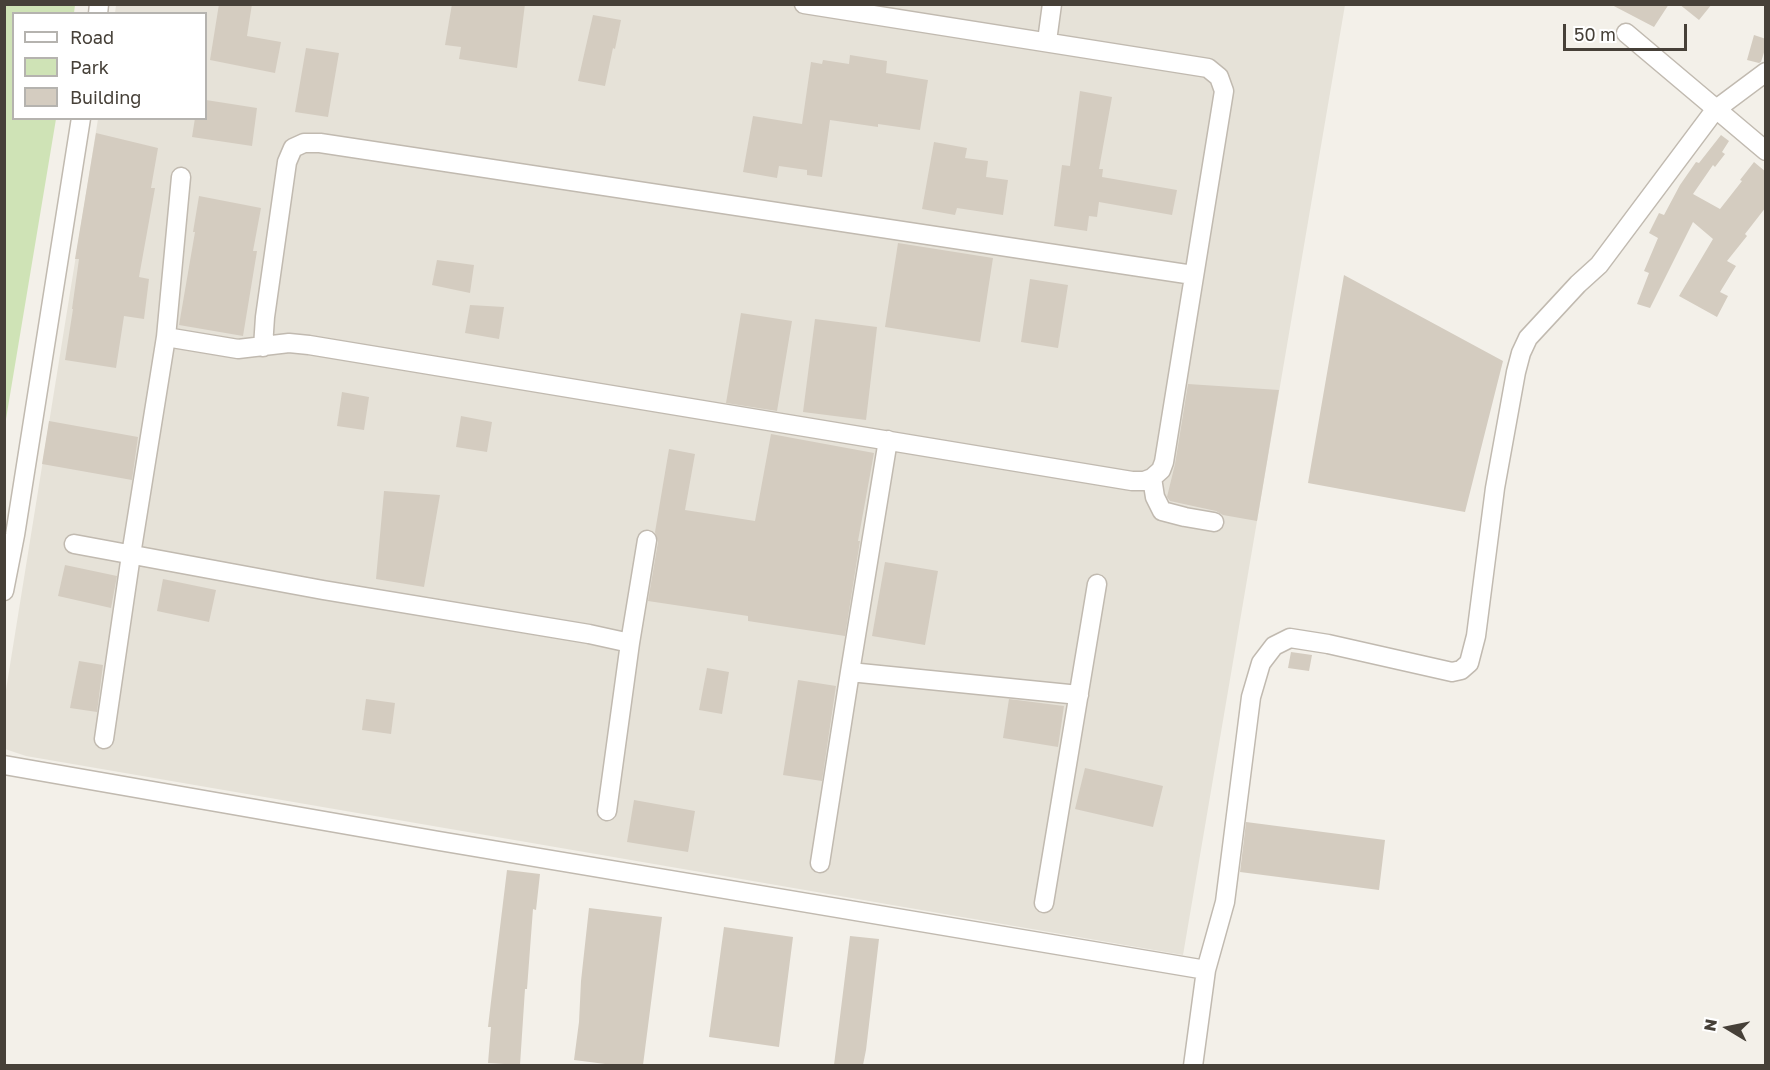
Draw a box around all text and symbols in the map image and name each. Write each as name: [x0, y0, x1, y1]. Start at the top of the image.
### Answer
legend: [12, 12, 207, 120]
scale bar: [1566, 12, 1690, 50]
text: 50 m: [1574, 23, 1616, 45]
text: Road: [70, 26, 114, 48]
text: Park: [70, 56, 109, 78]
text: Building: [70, 86, 141, 108]
north arrow: [1698, 998, 1758, 1058]
text: N: [1699, 1017, 1721, 1033]

